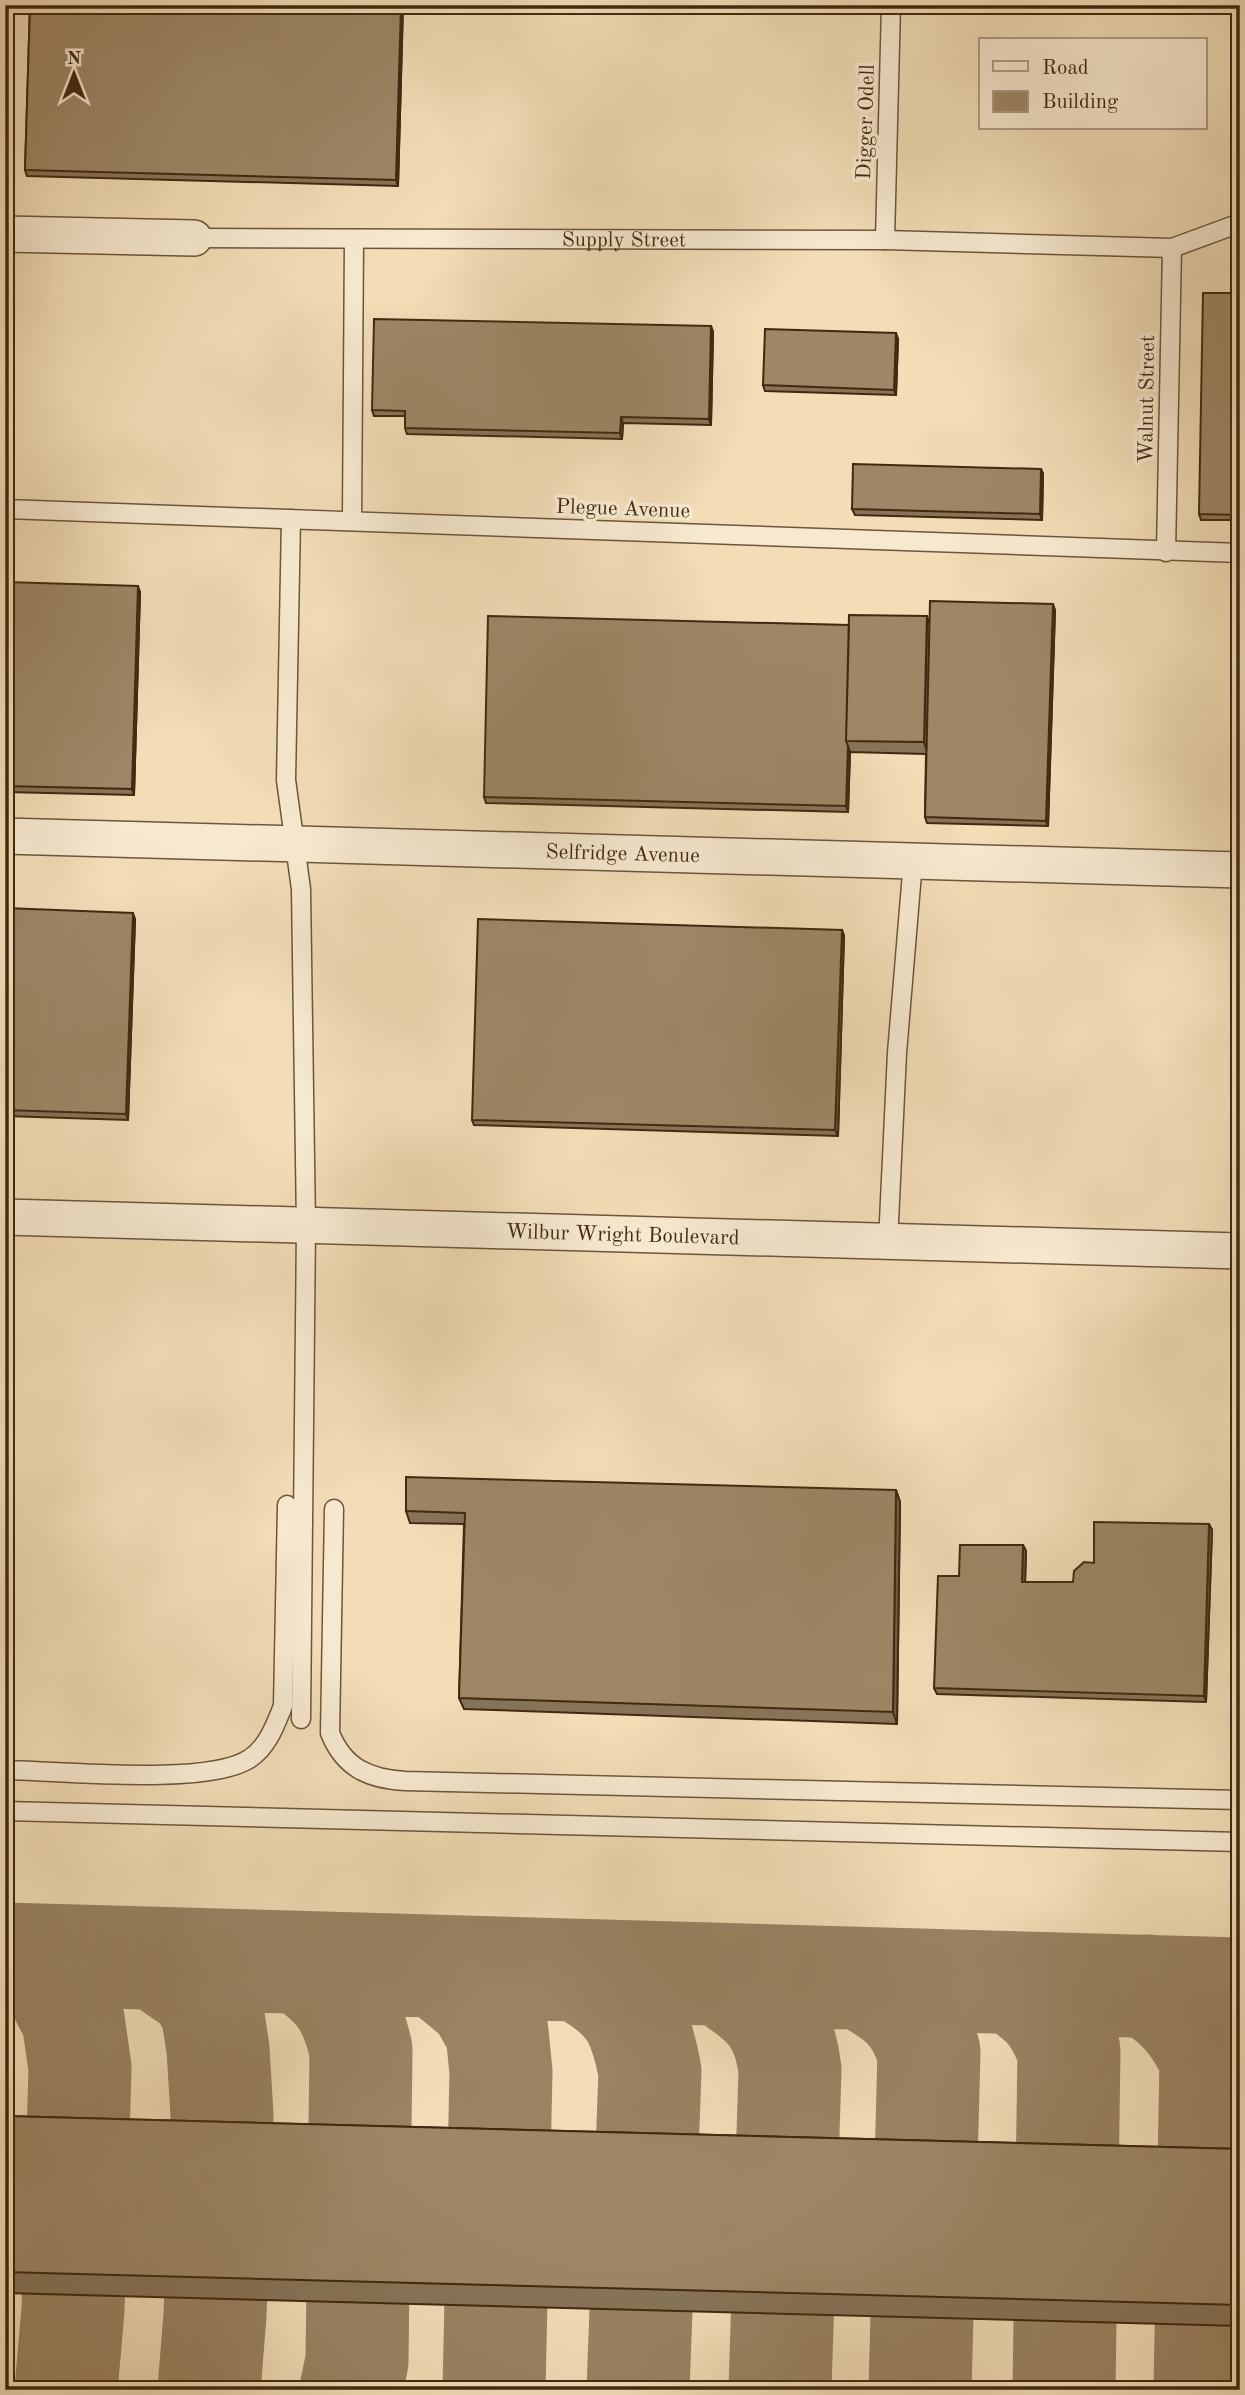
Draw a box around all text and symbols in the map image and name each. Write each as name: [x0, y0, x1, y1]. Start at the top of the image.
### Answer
north arrow: [38, 38, 108, 108]
legend: [979, 38, 1206, 130]
text: N: [67, 50, 82, 69]
text: Road: [1042, 58, 1089, 79]
street label: Digger Odell: [854, 64, 879, 180]
text: Building: [1042, 92, 1119, 113]
street label: Supply Street: [562, 230, 686, 251]
street label: Walnut Street: [1136, 335, 1159, 463]
street label: Plegue Avenue: [555, 497, 690, 522]
street label: Selfridge Avenue: [545, 842, 700, 867]
street label: Wilbur Wright Boulevard: [505, 1222, 740, 1249]

